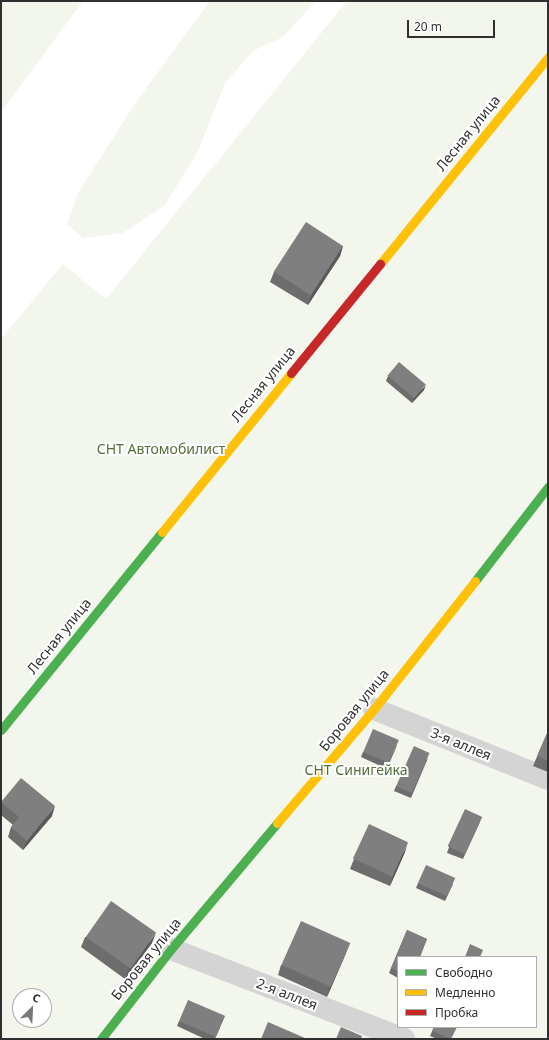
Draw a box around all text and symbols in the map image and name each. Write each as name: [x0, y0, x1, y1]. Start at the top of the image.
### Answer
scale bar: [409, 12, 497, 38]
text: 20 m: [414, 18, 442, 35]
street label: Лесная улица: [432, 92, 504, 174]
street label: Лесная улица: [227, 343, 299, 425]
park label: СНТ Автомобилист: [97, 441, 225, 457]
street label: Лесная улица: [23, 595, 95, 677]
street label: Боровая улица: [316, 666, 392, 754]
street label: 3-я аллея: [428, 724, 494, 764]
park label: СНТ Синигейка: [304, 762, 408, 778]
street label: Боровая улица: [108, 915, 184, 1003]
legend: [397, 956, 537, 1028]
text: Свободно: [435, 964, 493, 981]
street label: 2-я аллея: [254, 975, 320, 1013]
text: Медленно: [435, 984, 495, 1001]
north arrow: [12, 988, 52, 1028]
text: С: [30, 989, 43, 1006]
text: Пробка: [435, 1004, 478, 1021]

